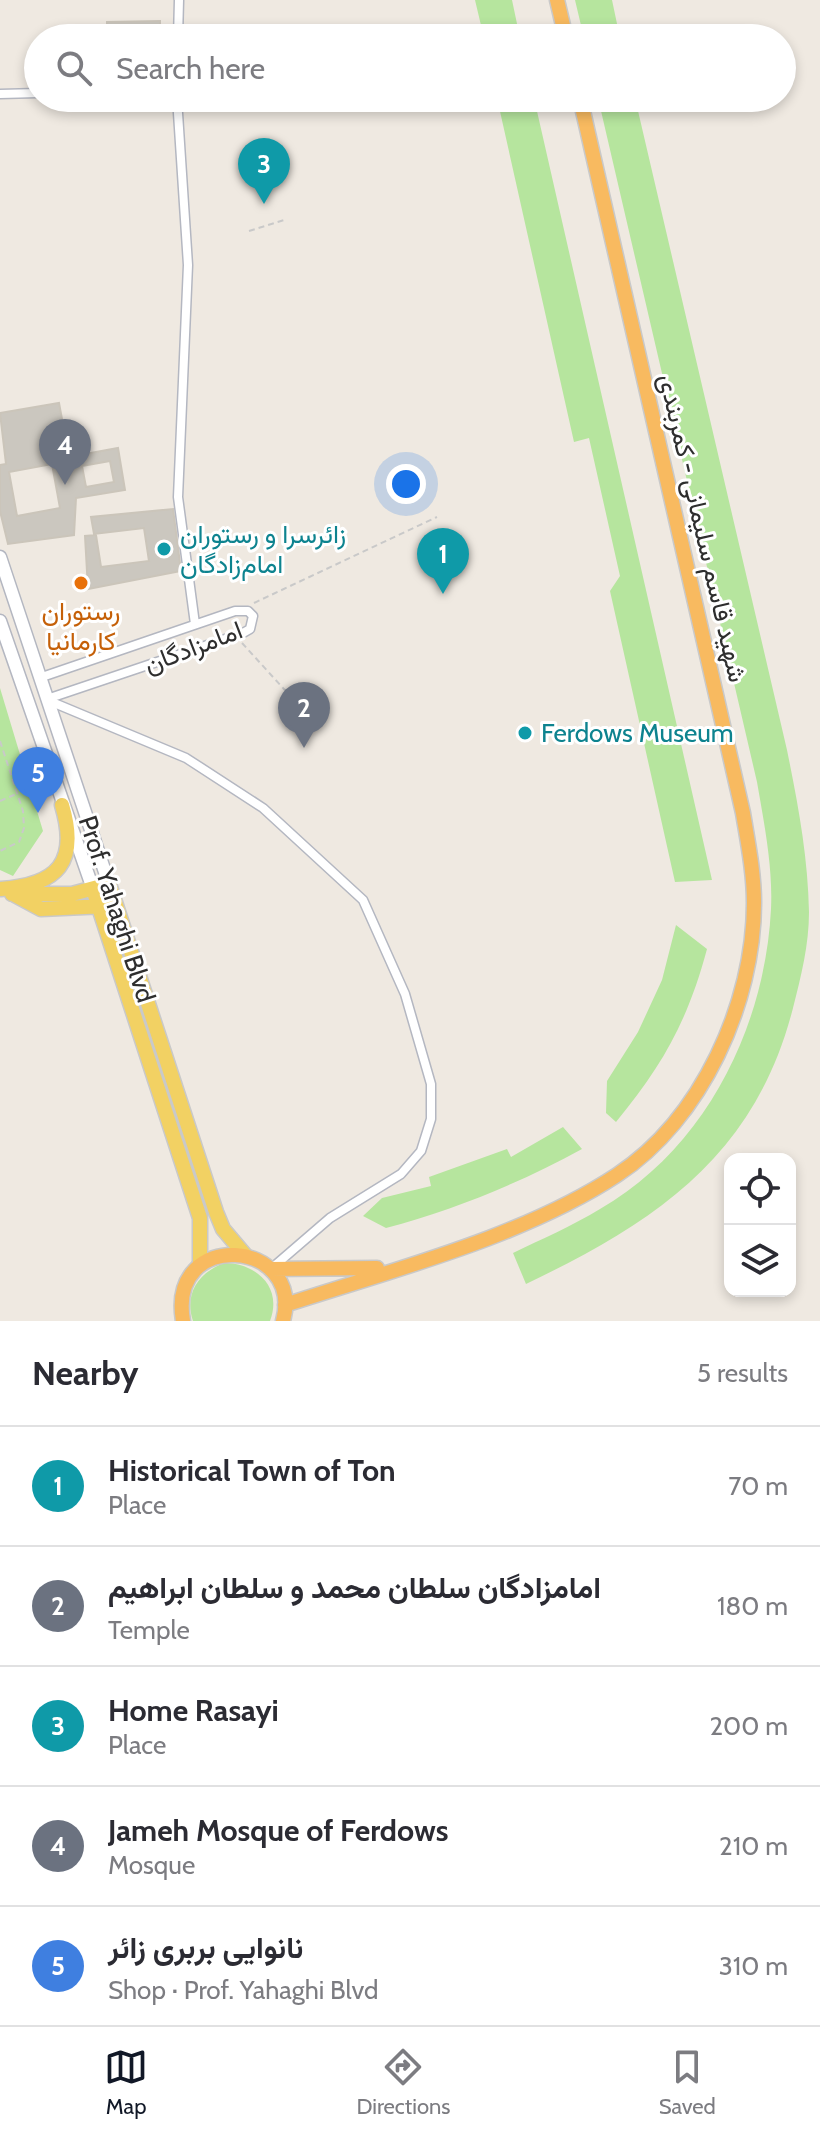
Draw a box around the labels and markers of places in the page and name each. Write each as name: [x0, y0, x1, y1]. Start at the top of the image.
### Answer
pin: 3: [238, 138, 290, 204]
pin: 4: [39, 419, 91, 485]
place label: زائرسرا و رستوران امام‌زادگان: [180, 518, 346, 581]
pin: 1: [417, 528, 469, 594]
marker: زائرسرا و رستوران امام‌زادگان: [155, 540, 173, 558]
marker: رستوران کارمانیا: [72, 574, 90, 592]
place label: رستوران کارمانیا: [41, 595, 121, 657]
pin: 2: [278, 682, 330, 748]
place label: Ferdows Museum: [541, 717, 734, 749]
marker: Ferdows Museum: [516, 724, 534, 742]
pin: 5: [12, 747, 64, 813]

